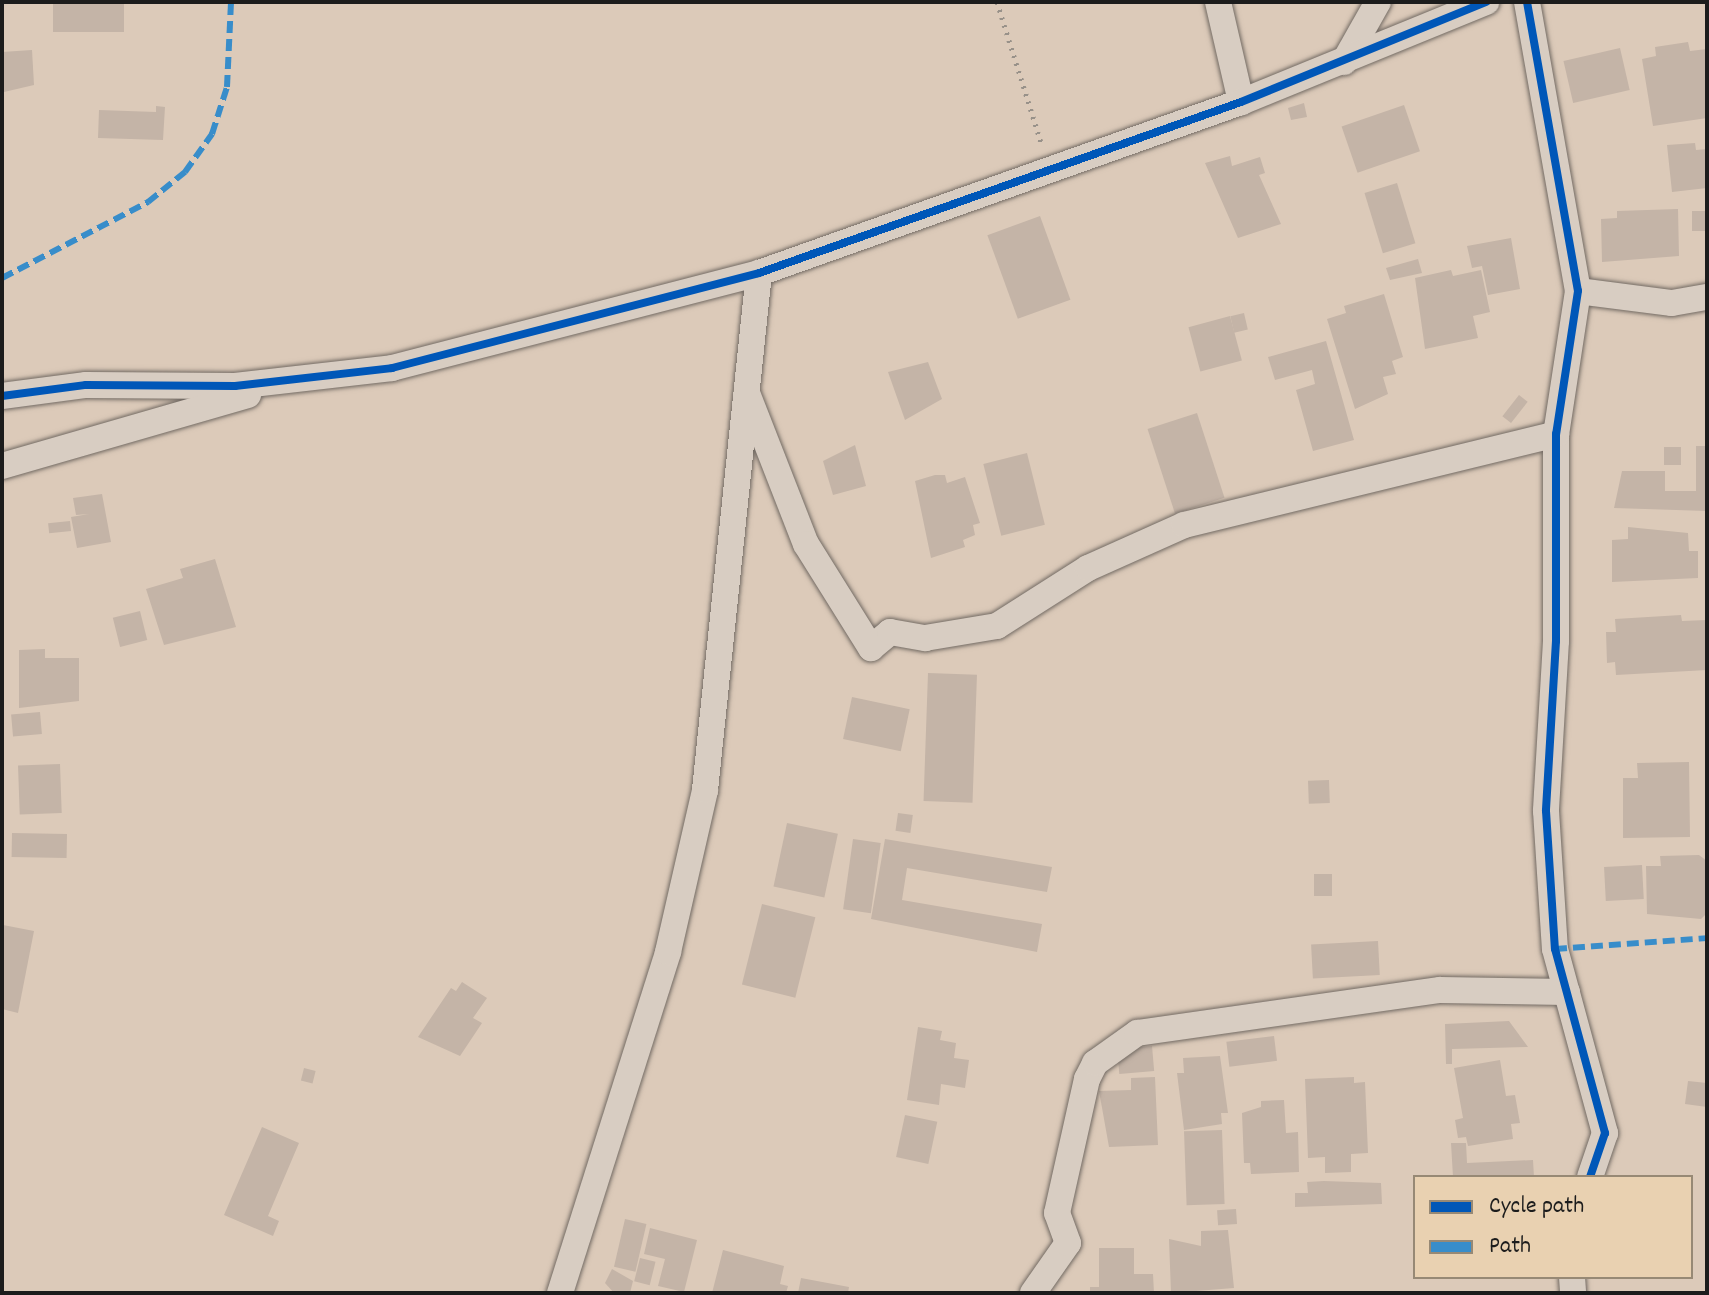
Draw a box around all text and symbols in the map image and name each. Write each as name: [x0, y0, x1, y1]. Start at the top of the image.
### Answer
legend: [1413, 1175, 1693, 1279]
text: Cycle path: [1489, 1190, 1584, 1224]
text: Path: [1489, 1230, 1531, 1264]

